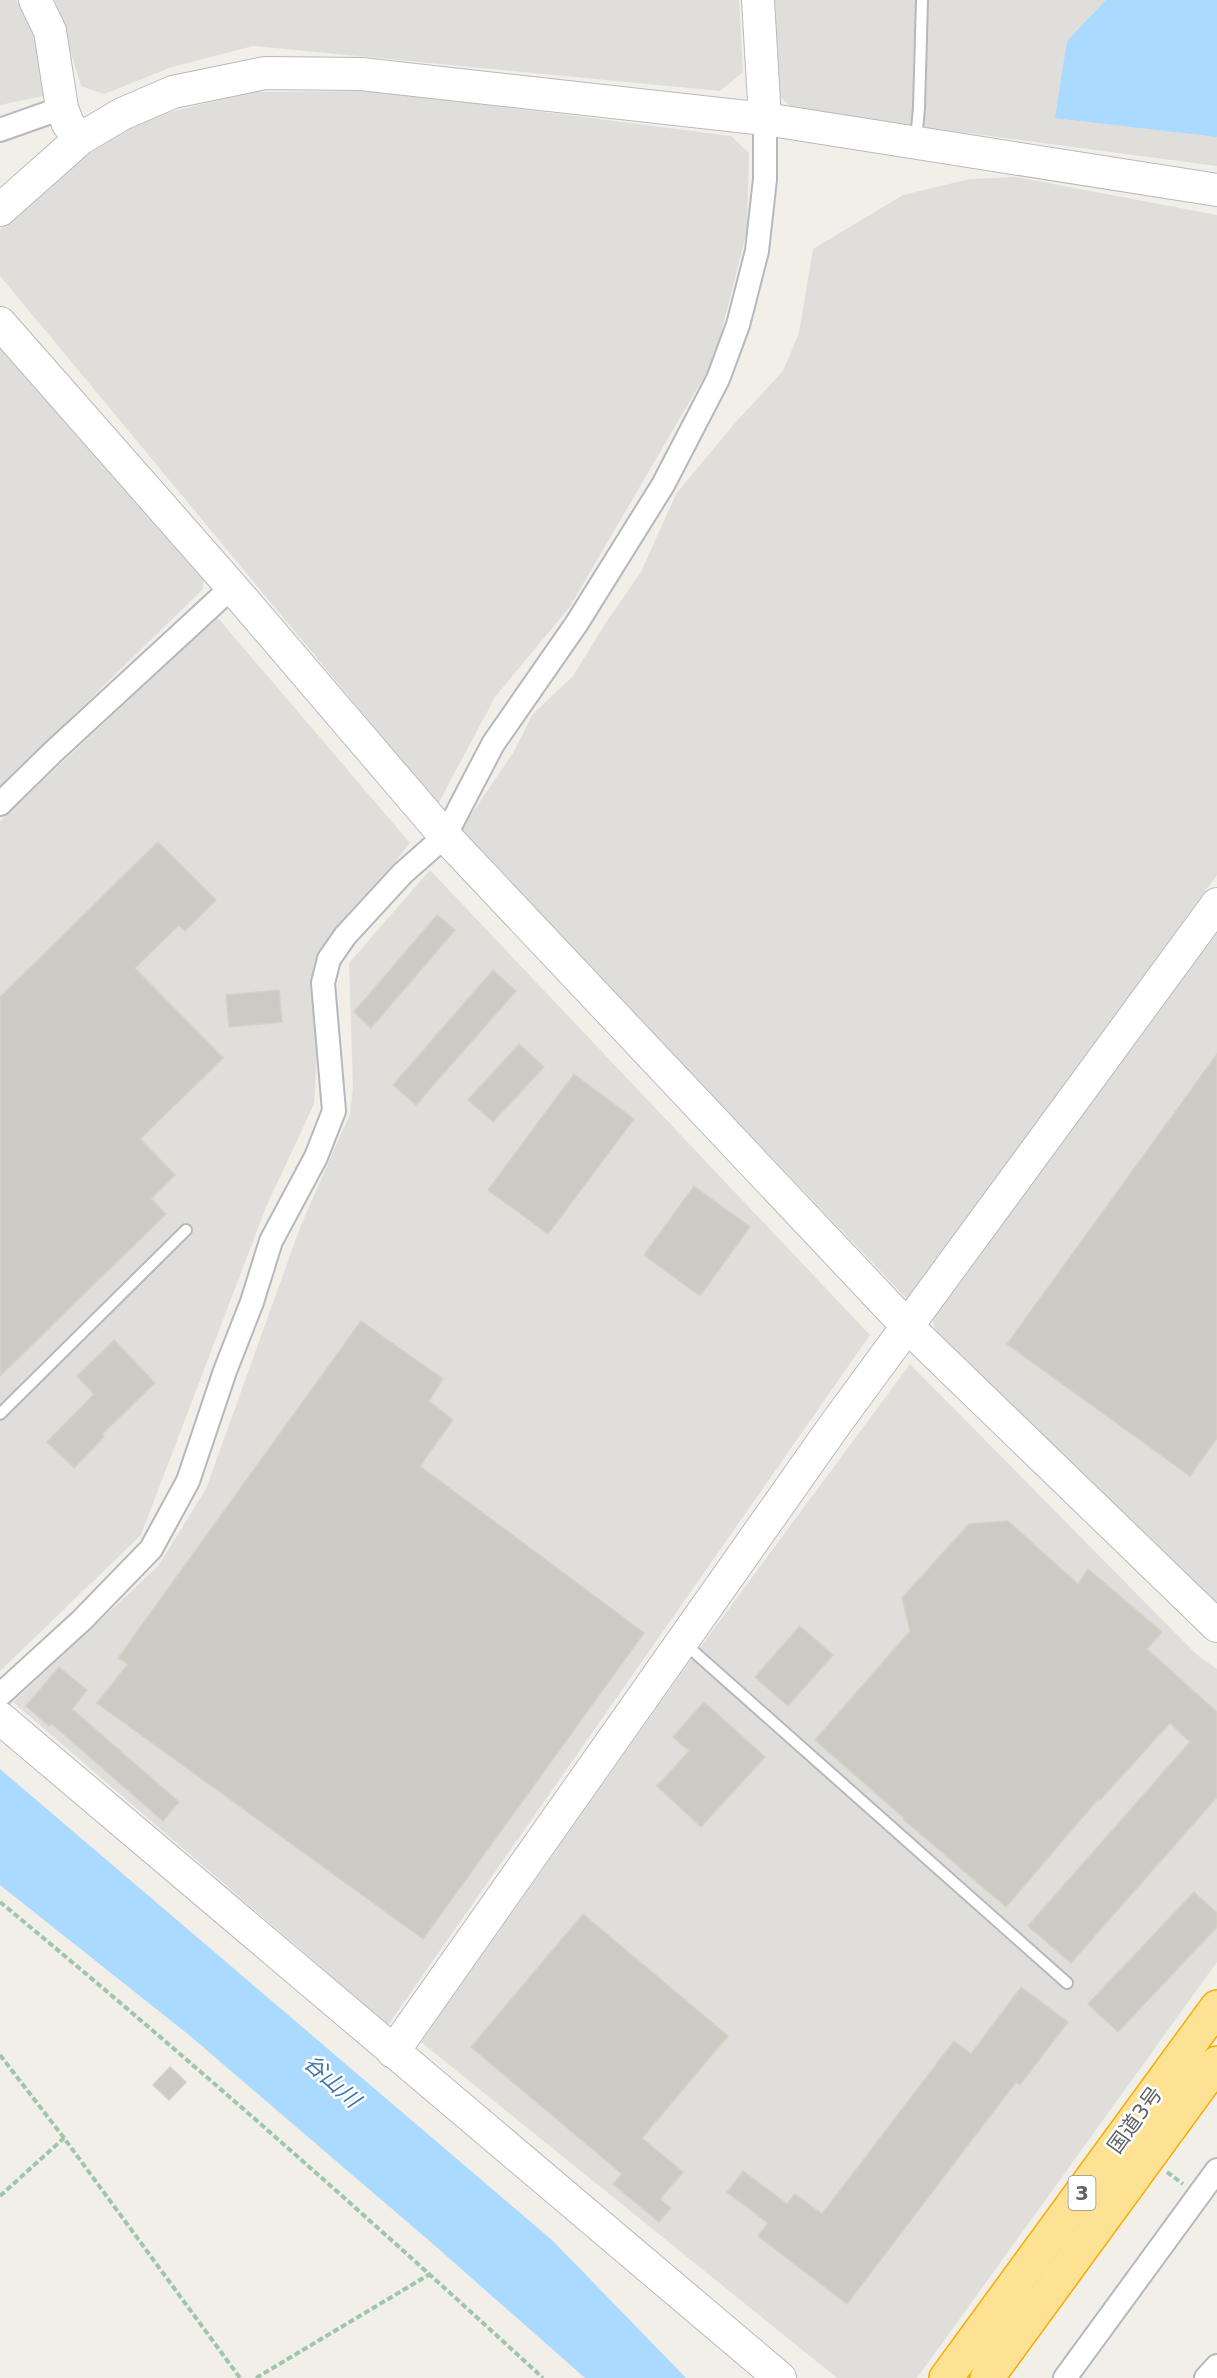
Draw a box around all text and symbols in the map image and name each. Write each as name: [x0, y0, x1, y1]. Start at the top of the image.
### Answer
water label: 谷山川: [299, 2050, 366, 2114]
street label: 国道3号: [1103, 2082, 1167, 2158]
road number: 3: [1068, 2176, 1096, 2210]

